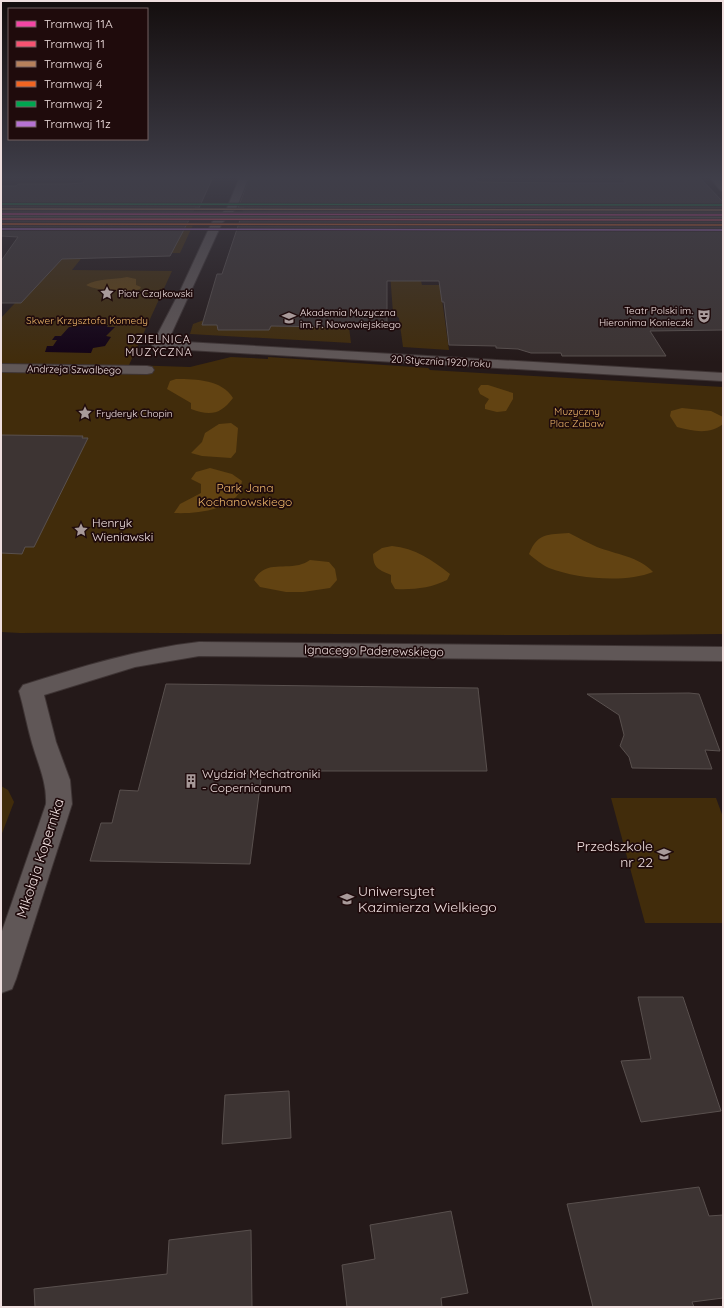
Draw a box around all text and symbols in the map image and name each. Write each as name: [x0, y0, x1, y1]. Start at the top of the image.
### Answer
legend: [8, 8, 148, 140]
text: Tramwaj 11A: [44, 16, 113, 31]
text: Tramwaj 11: [44, 36, 105, 51]
text: Tramwaj 6: [44, 56, 103, 71]
text: Tramwaj 4: [44, 76, 102, 91]
text: Tramwaj 2: [44, 96, 103, 111]
text: Tramwaj 11z: [44, 116, 111, 131]
place icon: Piotr Czajkowski: [99, 285, 115, 301]
place label: Piotr Czajkowski: [118, 287, 193, 300]
place label: Teatr Polski im. Hieronima Konieczki: [599, 304, 693, 329]
place label: Akademia Muzyczna im. F. Nowowiejskiego: [300, 306, 401, 331]
theatre icon: Teatr Polski im. Hieronima Konieczki: [696, 308, 712, 324]
school or university icon: Akademia Muzyczna im. F. Nowowiejskiego: [281, 310, 297, 326]
park label: Skwer Krzysztofa Komedy: [26, 314, 148, 327]
district label: DZIELNICA MUZYCZNA: [125, 332, 193, 359]
street label: 20 Stycznia 1920 roku: [391, 352, 491, 371]
street label: Andrzeja Szwalbego: [27, 362, 121, 377]
place icon: Fryderyk Chopin: [77, 405, 93, 421]
park label: Muzyczny Plac Zabaw: [550, 405, 605, 430]
place label: Fryderyk Chopin: [96, 407, 173, 420]
park label: Park Jana Kochanowskiego: [198, 480, 292, 509]
place label: Henryk Wieniawski: [92, 515, 153, 544]
place icon: Henryk Wieniawski: [73, 522, 89, 538]
street label: Ignacego Paderewskiego: [304, 642, 444, 659]
place label: Wydział Mechatroniki - Copernicanum: [202, 766, 320, 795]
building icon: Wydział Mechatroniki - Copernicanum: [183, 773, 199, 789]
street label: Mikołaja Kopernika: [12, 796, 68, 920]
place label: Przedszkole nr 22: [576, 837, 653, 871]
school or university icon: Przedszkole nr 22: [656, 846, 672, 862]
place label: Uniwersytet Kazimierza Wielkiego: [358, 882, 497, 916]
school or university icon: Uniwersytet Kazimierza Wielkiego: [339, 891, 355, 907]

